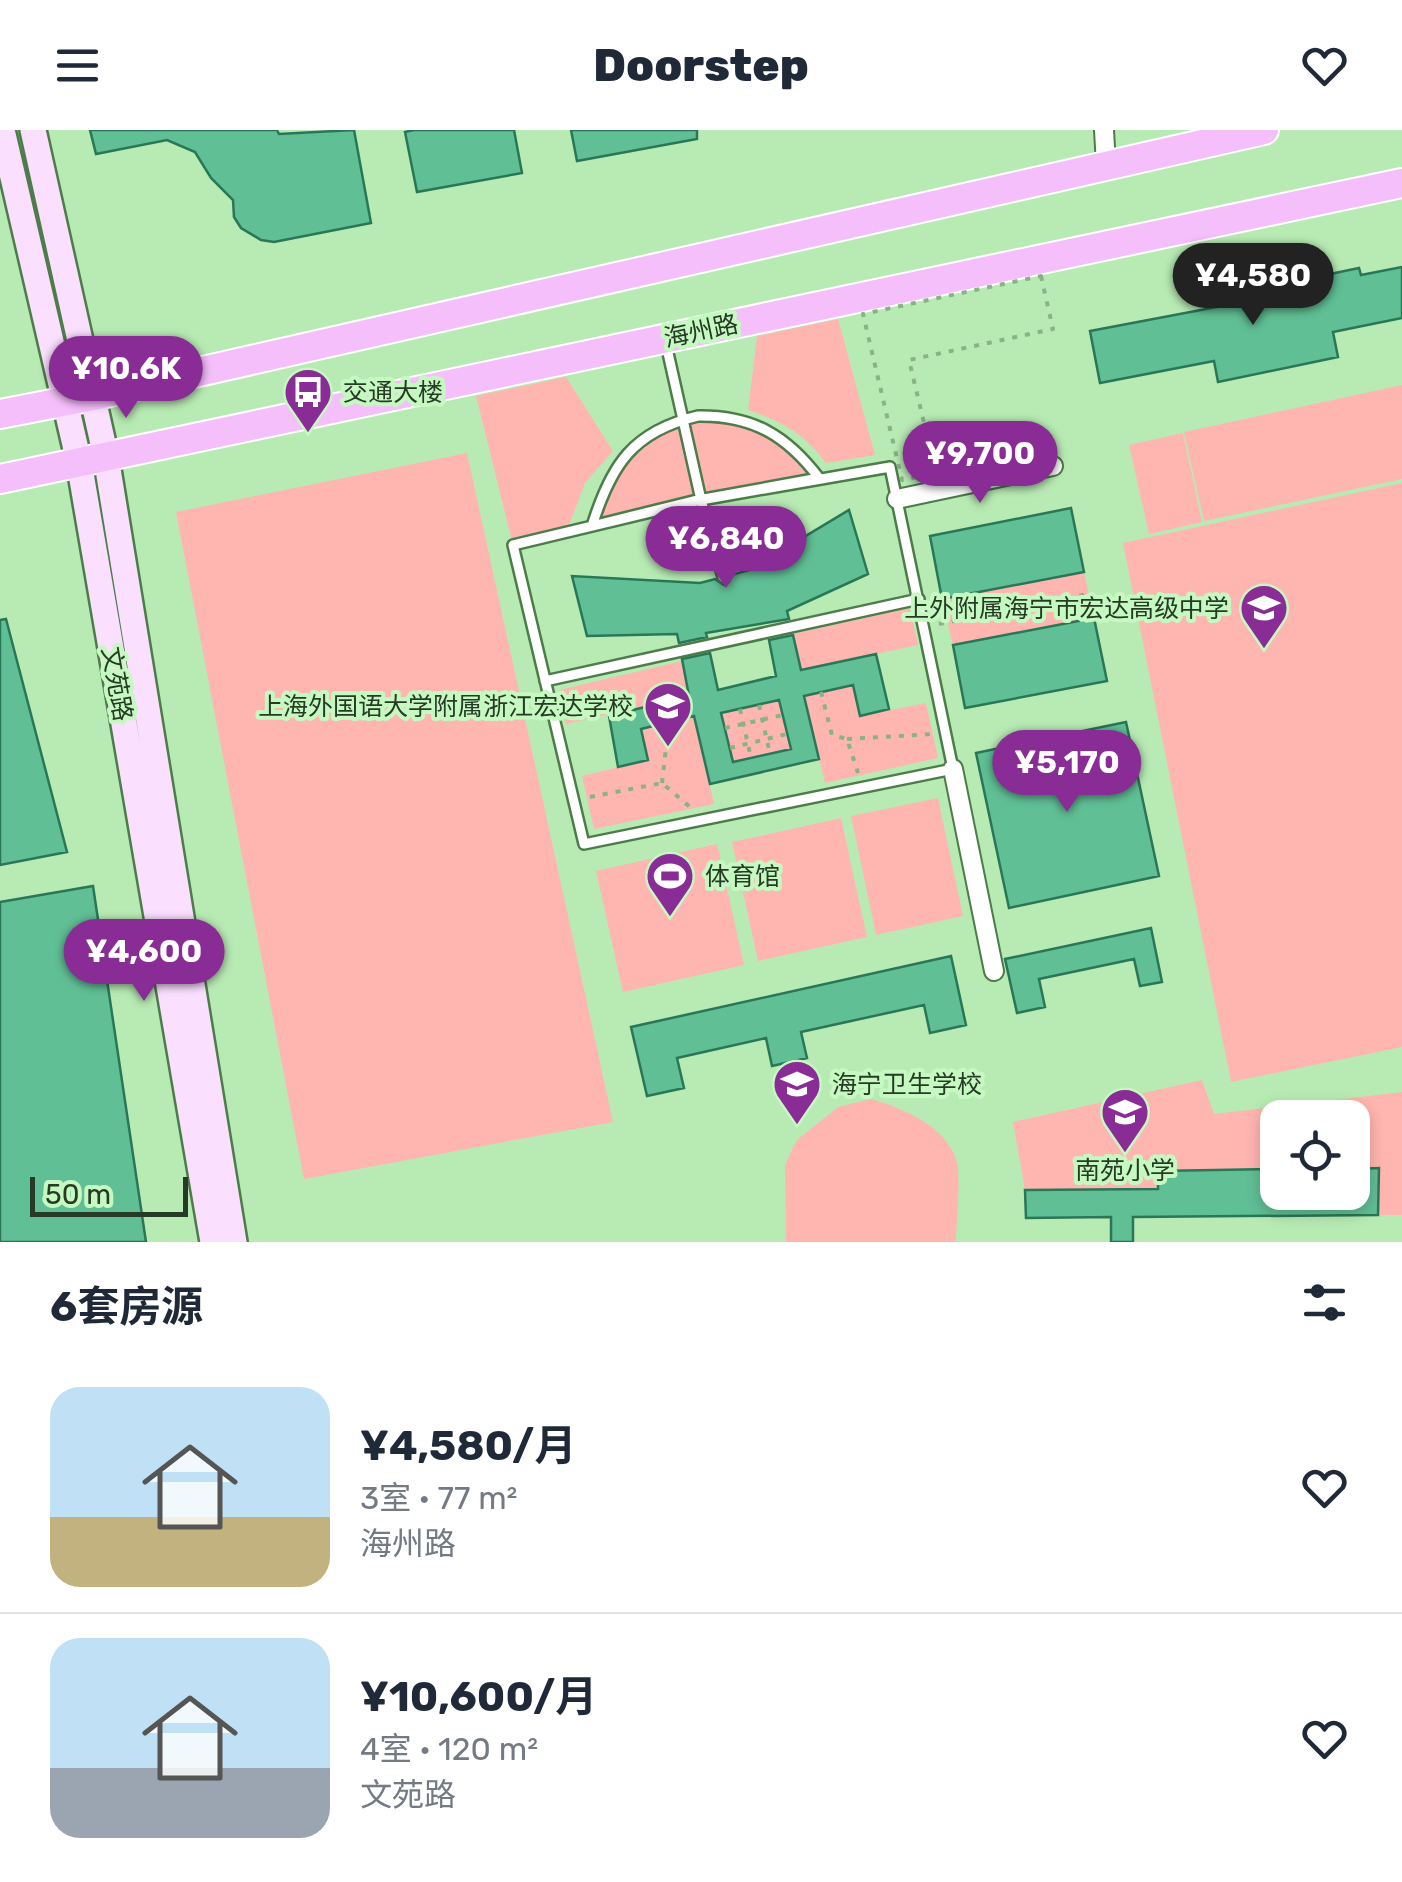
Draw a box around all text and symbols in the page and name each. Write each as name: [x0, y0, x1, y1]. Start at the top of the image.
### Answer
icon: menu: [50, 38, 105, 93]
icon: heart: [1297, 38, 1352, 93]
text: Doorstep: [593, 39, 809, 92]
pin: ¥4,580: [1172, 243, 1334, 328]
text: ¥4,580: [1195, 256, 1311, 294]
street label: 海州路: [661, 309, 741, 353]
pin: ¥10.6K: [45, 336, 207, 421]
text: ¥10.6K: [71, 349, 181, 387]
bus stop icon: 交通大楼: [282, 366, 334, 434]
place label: 交通大楼: [343, 378, 443, 407]
pin: ¥9,700: [899, 421, 1061, 506]
text: ¥9,700: [925, 434, 1035, 472]
pin: ¥6,840: [645, 506, 807, 591]
text: ¥6,840: [668, 519, 784, 557]
school or university icon: 上外附属海宁市宏达高级中学: [1238, 582, 1290, 650]
place label: 上外附属海宁市宏达高级中学: [904, 594, 1229, 623]
street label: 文苑路: [96, 645, 138, 723]
school or university icon: 上海外国语大学附属浙江宏达学校: [642, 680, 694, 748]
place label: 上海外国语大学附属浙江宏达学校: [258, 692, 633, 721]
pin: ¥5,170: [986, 730, 1148, 815]
text: ¥5,170: [1014, 743, 1120, 781]
sports icon: 体育馆: [644, 850, 696, 918]
place label: 体育馆: [705, 862, 780, 891]
pin: ¥4,600: [63, 919, 225, 1004]
text: ¥4,600: [86, 932, 202, 970]
school or university icon: 海宁卫生学校: [771, 1058, 823, 1126]
place label: 海宁卫生学校: [832, 1070, 982, 1099]
school or university icon: 南苑小学: [1099, 1086, 1151, 1154]
map controls: [1260, 1100, 1370, 1210]
button: locate: [1260, 1100, 1370, 1210]
place label: 南苑小学: [1075, 1156, 1175, 1185]
scale bar: [30, 1172, 188, 1216]
text: 50 m: [45, 1178, 111, 1211]
icon: filters: [1297, 1275, 1352, 1330]
text: 6套房源: [50, 1282, 203, 1332]
text: ¥4,580/月: [360, 1421, 576, 1471]
icon: home: [130, 1427, 250, 1547]
icon: heart: [1297, 1460, 1352, 1515]
text: 3室 · 77 m²: [360, 1479, 518, 1517]
text: 海州路: [360, 1525, 456, 1563]
text: ¥10,600/月: [360, 1672, 597, 1722]
icon: home: [130, 1678, 250, 1798]
icon: heart: [1297, 1711, 1352, 1766]
text: 4室 · 120 m²: [360, 1730, 538, 1768]
text: 文苑路: [360, 1776, 456, 1814]

